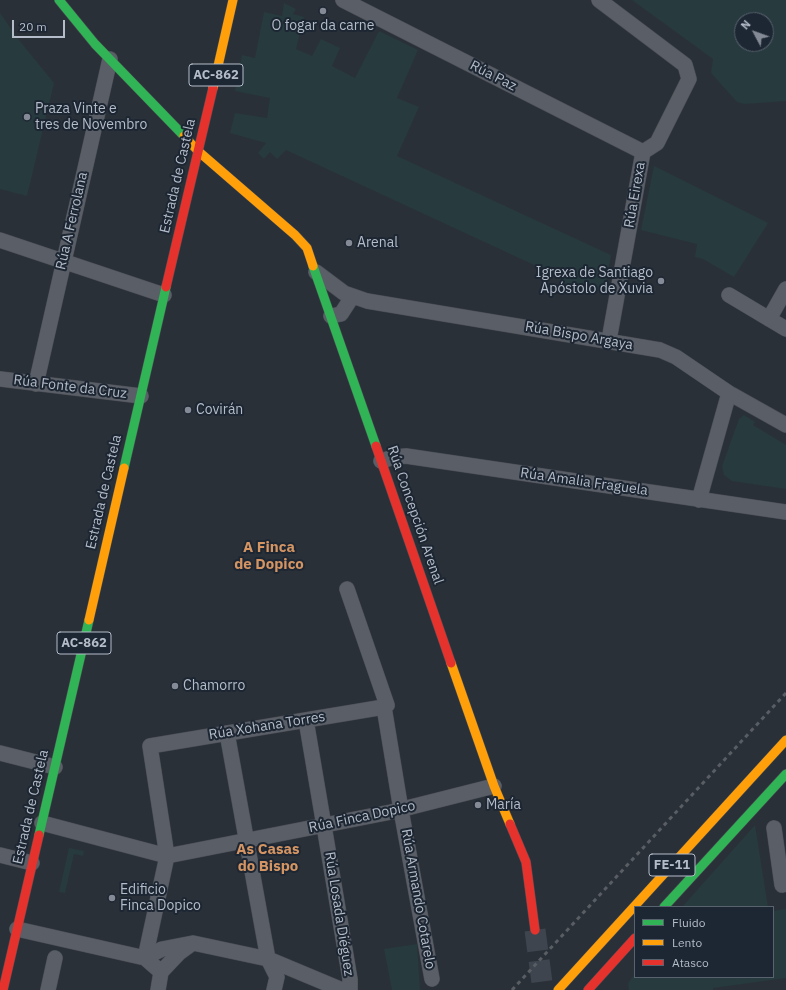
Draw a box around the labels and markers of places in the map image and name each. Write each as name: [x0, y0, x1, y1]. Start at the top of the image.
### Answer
marker: O fogar da carne: [318, 6, 328, 16]
place label: O fogar da carne: [272, 18, 374, 34]
place label: Praza Vinte e tres de Novembro: [35, 101, 147, 134]
marker: Praza Vinte e tres de Novembro: [22, 112, 32, 122]
place label: Arenal: [357, 235, 398, 251]
marker: Arenal: [344, 238, 354, 248]
place label: Igrexa de Santiago Apóstolo de Xuvia: [536, 265, 653, 298]
marker: Igrexa de Santiago Apóstolo de Xuvia: [656, 276, 666, 286]
place label: Covirán: [196, 402, 243, 418]
marker: Covirán: [183, 405, 193, 415]
place label: Chamorro: [183, 678, 245, 694]
marker: Chamorro: [170, 681, 180, 691]
place label: María: [486, 797, 521, 813]
marker: María: [473, 800, 483, 810]
place label: Edificio Finca Dopico: [120, 882, 201, 914]
marker: Edificio Finca Dopico: [107, 893, 117, 903]

